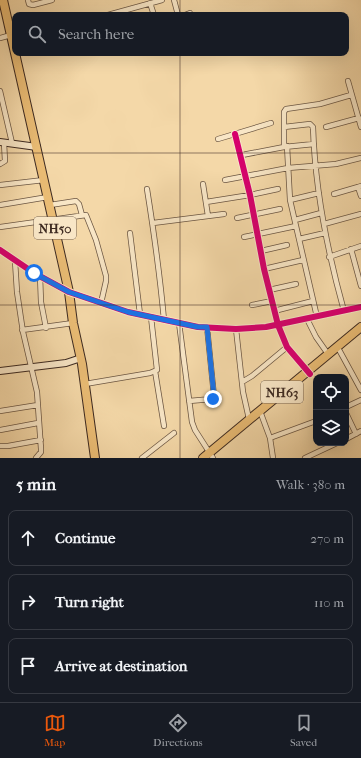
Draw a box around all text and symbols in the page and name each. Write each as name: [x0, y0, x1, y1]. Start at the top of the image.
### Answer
search box: [12, 12, 349, 56]
icon: search: [26, 23, 48, 45]
text: Search here: [58, 25, 134, 43]
road number: NH50: [34, 217, 76, 239]
route start: [25, 264, 43, 282]
map controls: [313, 374, 349, 446]
button: locate: [313, 374, 349, 410]
road number: NH63: [261, 381, 303, 403]
route end: [204, 390, 222, 408]
button: layers: [313, 410, 349, 446]
text: 5 min: [16, 474, 56, 494]
text: Walk · 380 m: [276, 477, 345, 492]
icon: ahead: [17, 527, 39, 549]
text: Continue: [55, 529, 115, 547]
text: 270 m: [310, 531, 344, 546]
icon: right: [17, 591, 39, 613]
text: Turn right: [55, 593, 124, 611]
text: 110 m: [314, 595, 344, 610]
icon: arrive: [17, 655, 39, 677]
text: Arrive at destination: [55, 657, 187, 675]
tab: Map: [44, 712, 66, 749]
tab: Directions: [153, 712, 203, 749]
tab: Saved: [290, 712, 317, 749]

